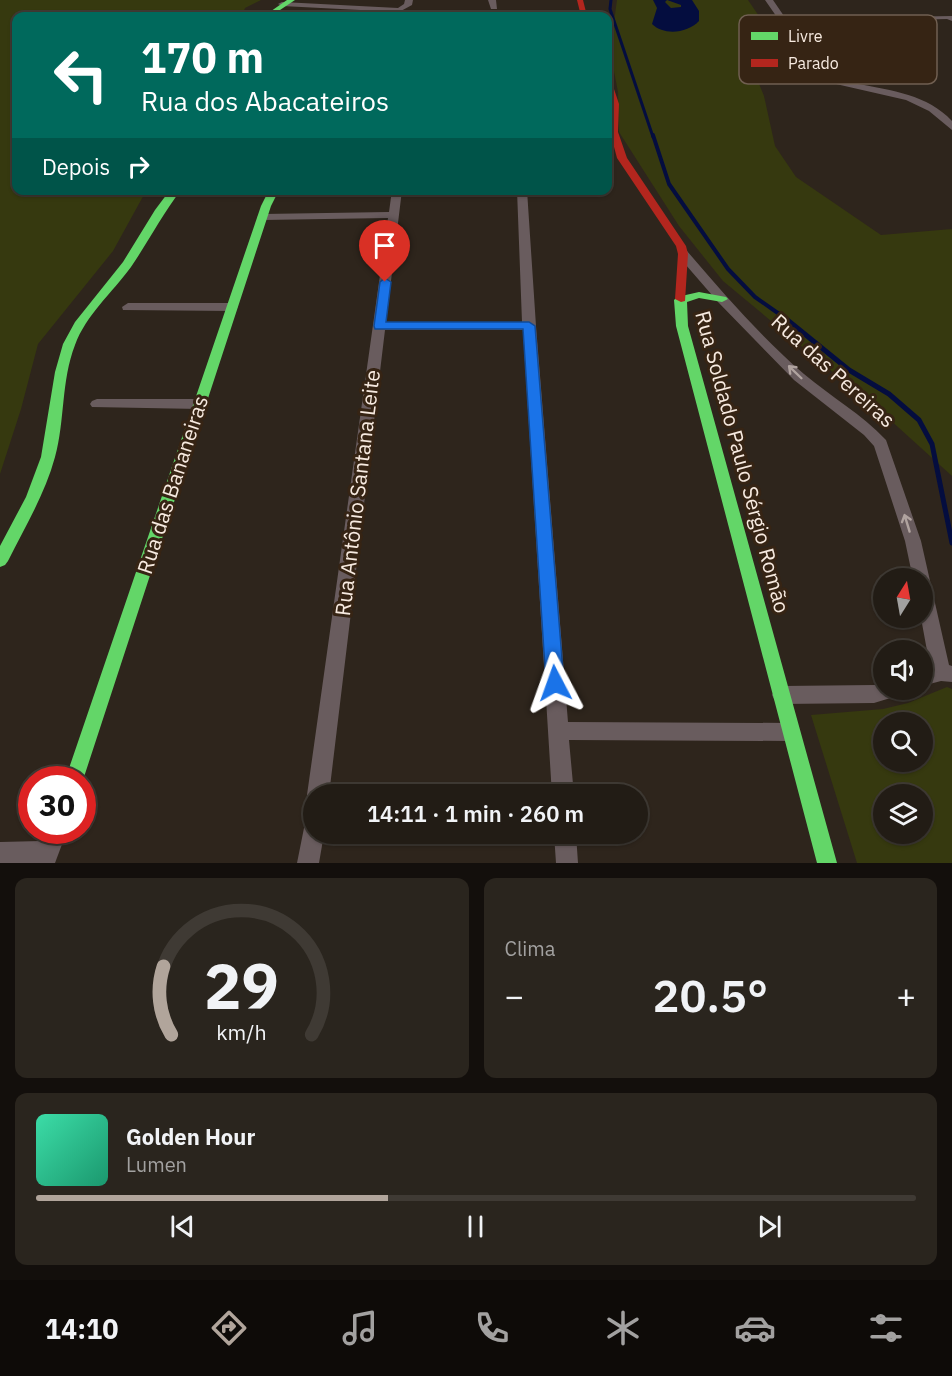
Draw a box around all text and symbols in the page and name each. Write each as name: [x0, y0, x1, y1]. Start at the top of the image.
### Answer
legend: [739, 15, 937, 84]
text: Livre: [788, 26, 823, 46]
text: 170 m: [141, 30, 264, 85]
icon: left: [42, 36, 120, 114]
text: Parado: [788, 53, 839, 73]
text: Rua dos Abacateiros: [141, 83, 389, 118]
icon: right: [122, 150, 155, 183]
text: Depois: [42, 152, 110, 181]
pin: [359, 220, 410, 282]
icon: arrive: [368, 229, 401, 262]
street label: Rua das Pereiras: [766, 307, 902, 433]
street label: Rua Soldado Paulo Sérgio Romão: [689, 308, 797, 616]
one-way arrow: [788, 365, 803, 379]
street label: Rua Antônio Santana Leite: [328, 368, 386, 618]
street label: Rua das Bananeiras: [130, 392, 214, 577]
one-way arrow: [901, 514, 912, 533]
north arrow: [873, 568, 933, 628]
map controls: [873, 568, 933, 844]
button: sound: [873, 640, 933, 700]
position arrow: [523, 651, 587, 715]
button: search: [873, 712, 933, 772]
speed limit sign: 30: [18, 766, 96, 844]
button: layers: [873, 784, 933, 844]
text: 14:11 · 1 min · 260 m: [367, 799, 584, 828]
text: Clima: [505, 935, 556, 962]
text: 29: [204, 945, 279, 1026]
text: 20.5°: [652, 966, 768, 1024]
text: −: [505, 974, 524, 1017]
text: +: [896, 974, 916, 1017]
text: km/h: [217, 1018, 267, 1046]
text: Golden Hour: [126, 1122, 255, 1151]
text: Lumen: [126, 1151, 187, 1178]
icon: previous: [166, 1210, 199, 1243]
icon: pause: [459, 1210, 492, 1243]
icon: next: [753, 1210, 786, 1243]
icon: directions: [208, 1307, 250, 1349]
icon: music: [339, 1307, 381, 1349]
icon: phone: [471, 1307, 513, 1349]
icon: climate: [602, 1307, 644, 1349]
icon: car: [734, 1307, 776, 1349]
icon: filters: [865, 1307, 907, 1349]
text: 14:10: [45, 1311, 118, 1346]

